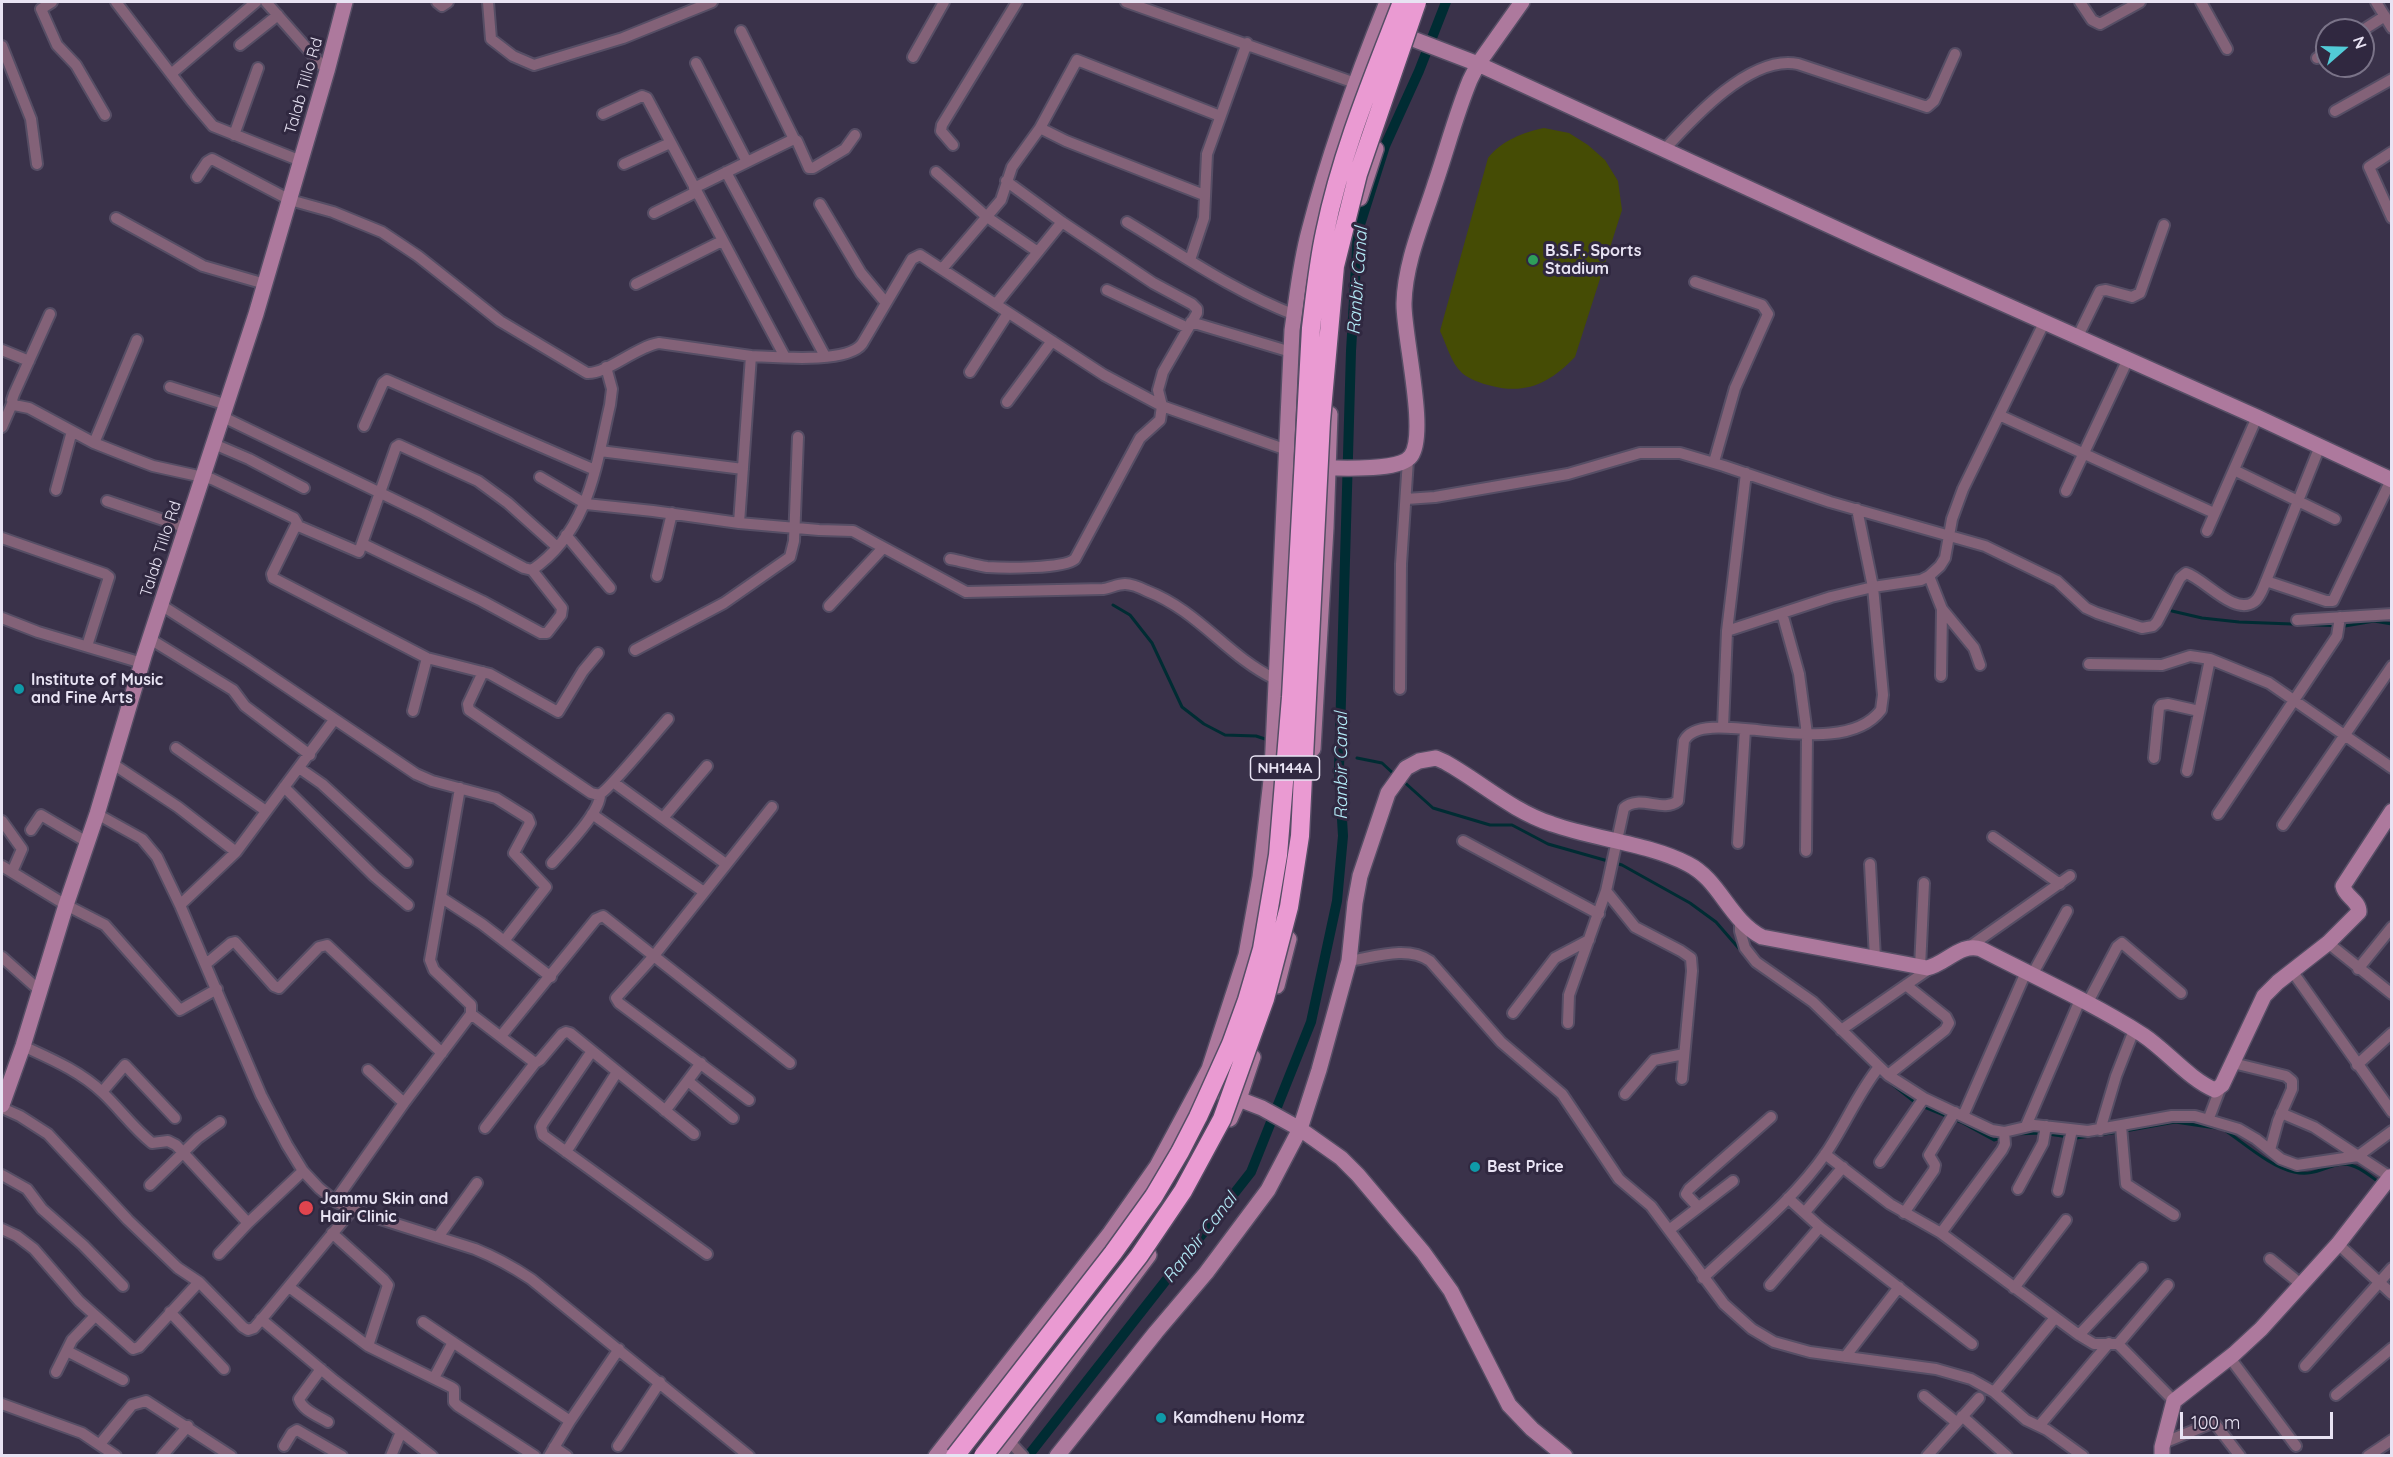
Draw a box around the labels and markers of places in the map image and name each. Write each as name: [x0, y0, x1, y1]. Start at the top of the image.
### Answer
place label: B.S.F. Sports Stadium: [1545, 241, 1642, 279]
marker: B.S.F. Sports Stadium: [1526, 253, 1540, 267]
place label: Institute of Music and Fine Arts: [31, 670, 163, 708]
marker: Institute of Music and Fine Arts: [12, 682, 26, 696]
place label: Best Price: [1487, 1157, 1564, 1177]
marker: Best Price: [1468, 1160, 1482, 1174]
place label: Jammu Skin and Hair Clinic: [320, 1189, 448, 1227]
marker: Jammu Skin and Hair Clinic: [297, 1199, 315, 1217]
place label: Kamdhenu Homz: [1173, 1408, 1305, 1428]
marker: Kamdhenu Homz: [1154, 1411, 1168, 1425]

